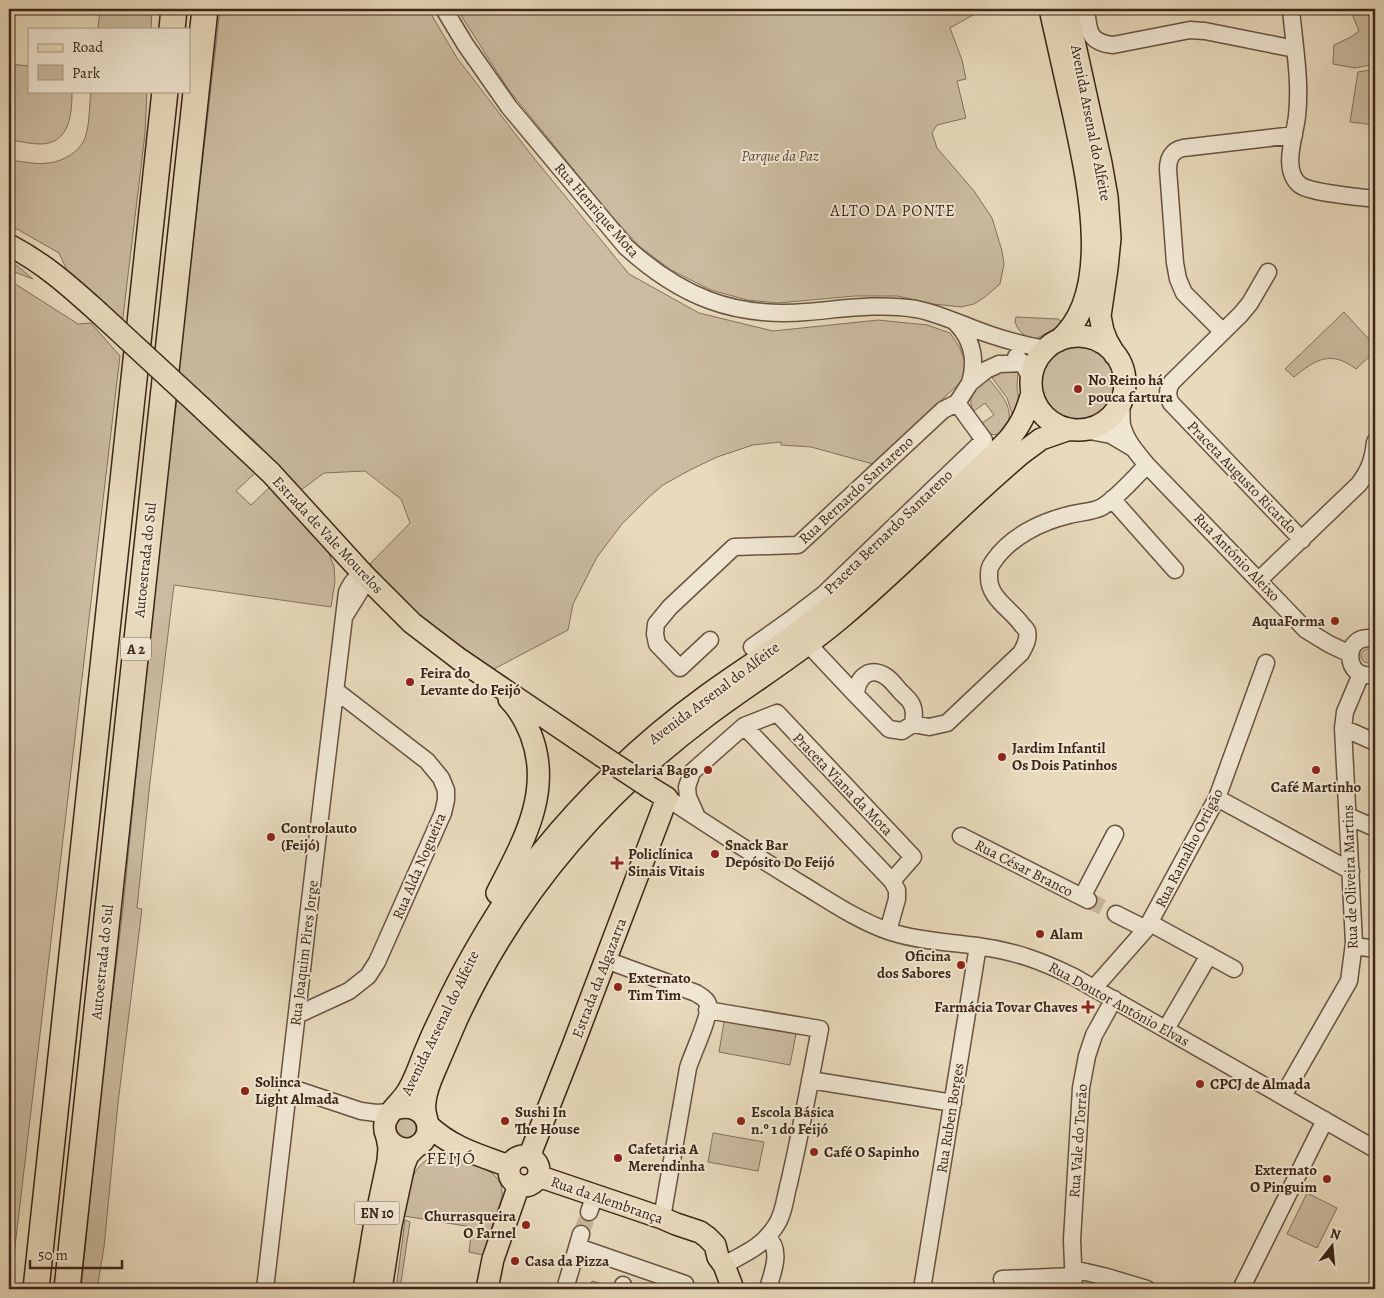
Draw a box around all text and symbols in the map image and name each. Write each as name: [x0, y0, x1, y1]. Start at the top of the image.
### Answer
legend: [28, 28, 190, 92]
text: Road: [72, 37, 104, 57]
street label: Avenida Arsenal do Alfeite: [1066, 42, 1116, 203]
text: Park: [72, 63, 101, 83]
park label: Parque da Paz: [741, 146, 819, 166]
street label: Rua Henrique Mota: [550, 158, 644, 262]
district label: ALTO DA PONTE: [829, 200, 956, 222]
place label: No Reino há pouca fartura: [1088, 370, 1174, 407]
marker: No Reino há pouca fartura: [1072, 383, 1084, 395]
street label: Praceta Augusto Ricardo: [1183, 416, 1301, 538]
street label: Rua Bernardo Santareno: [794, 431, 918, 549]
street label: Praceta Bernardo Santareno: [819, 465, 957, 599]
street label: Estrada de Vale Mourelos: [268, 472, 388, 598]
street label: Autoestrada do Sul: [129, 501, 161, 619]
street label: Rua António Aleixo: [1189, 508, 1285, 606]
place label: AquaForma: [1251, 611, 1326, 631]
marker: AquaForma: [1329, 615, 1341, 627]
street label: Avenida Arsenal do Alfeite: [644, 637, 784, 749]
road number: A 2: [121, 638, 151, 661]
place label: Feira do Levante do Feijó: [420, 663, 521, 700]
marker: Feira do Levante do Feijó: [404, 676, 416, 688]
street label: Praceta Viana da Mota: [788, 728, 898, 840]
place label: Jardim Infantil Os Dois Patinhos: [1012, 738, 1117, 775]
marker: Jardim Infantil Os Dois Patinhos: [996, 751, 1008, 763]
place label: Pastelaria Bago: [601, 760, 698, 780]
marker: Pastelaria Bago: [702, 764, 714, 776]
marker: Café Martinho: [1310, 764, 1322, 776]
place label: Café Martinho: [1271, 777, 1362, 797]
street label: Rua Ramalho Ortigão: [1150, 785, 1228, 911]
street label: Rua de Oliveira Martins: [1337, 804, 1363, 950]
street label: Rua Alda Nogueira: [388, 810, 450, 922]
place label: Controlauto (Feijó): [281, 818, 357, 855]
marker: Controlauto (Feijó): [265, 831, 277, 843]
place label: Snack Bar Depósito Do Feijó: [725, 835, 835, 872]
street label: Rua César Branco: [972, 835, 1076, 901]
place label: Policlínica Sinais Vitais: [628, 844, 705, 881]
marker: Snack Bar Depósito Do Feijó: [709, 848, 721, 860]
marker: Policlínica Sinais Vitais: [610, 856, 624, 870]
street label: Rua Joaquim Pires Jorge: [285, 879, 323, 1027]
street label: Autoestrada do Sul: [86, 903, 118, 1021]
street label: Estrada da Algazarra: [567, 915, 631, 1041]
place label: Alam: [1049, 924, 1083, 944]
marker: Alam: [1034, 928, 1046, 940]
place label: Oficina dos Sabores: [877, 946, 952, 983]
street label: Avenida Arsenal do Alfeite: [396, 947, 484, 1100]
street label: Rua Doutor António Elvas: [1045, 957, 1193, 1051]
marker: Oficina dos Sabores: [955, 959, 967, 971]
place label: Externato Tim Tim: [628, 968, 691, 1005]
marker: Externato Tim Tim: [612, 981, 624, 993]
place label: Farmácia Tovar Chaves: [934, 997, 1078, 1017]
marker: Farmácia Tovar Chaves: [1082, 1001, 1094, 1013]
street label: Rua Ruben Borges: [931, 1061, 969, 1175]
place label: Solinca Light Almada: [255, 1072, 340, 1109]
place label: CPCJ de Almada: [1210, 1074, 1311, 1094]
marker: CPCJ de Almada: [1194, 1078, 1206, 1090]
street label: Rua Vale do Torrão: [1064, 1083, 1092, 1199]
marker: Solinca Light Almada: [239, 1085, 251, 1097]
place label: Sushi In The House: [515, 1102, 580, 1139]
place label: Escola Básica n.º 1 do Feijó: [751, 1102, 835, 1139]
marker: Sushi In The House: [499, 1115, 511, 1127]
marker: Escola Básica n.º 1 do Feijó: [735, 1115, 747, 1127]
place label: Cafetaria A Merendinha: [628, 1139, 706, 1176]
place label: Café O Sapinho: [824, 1142, 920, 1162]
district label: FEIJÓ: [426, 1146, 476, 1170]
marker: Café O Sapinho: [808, 1146, 820, 1158]
marker: Cafetaria A Merendinha: [612, 1152, 624, 1164]
place label: Externato O Pinguim: [1250, 1160, 1317, 1197]
street label: Rua da Alembrança: [548, 1171, 666, 1229]
marker: Externato O Pinguim: [1321, 1173, 1333, 1185]
road number: EN 10: [354, 1202, 400, 1224]
place label: Churrasqueira O Farnel: [424, 1206, 517, 1243]
marker: Churrasqueira O Farnel: [520, 1219, 532, 1231]
north arrow: [1306, 1220, 1356, 1270]
text: N: [1328, 1223, 1343, 1245]
scale bar: [30, 1238, 122, 1270]
text: 50 m: [38, 1245, 68, 1265]
place label: Casa da Pizza: [525, 1251, 610, 1271]
marker: Casa da Pizza: [509, 1255, 521, 1267]

